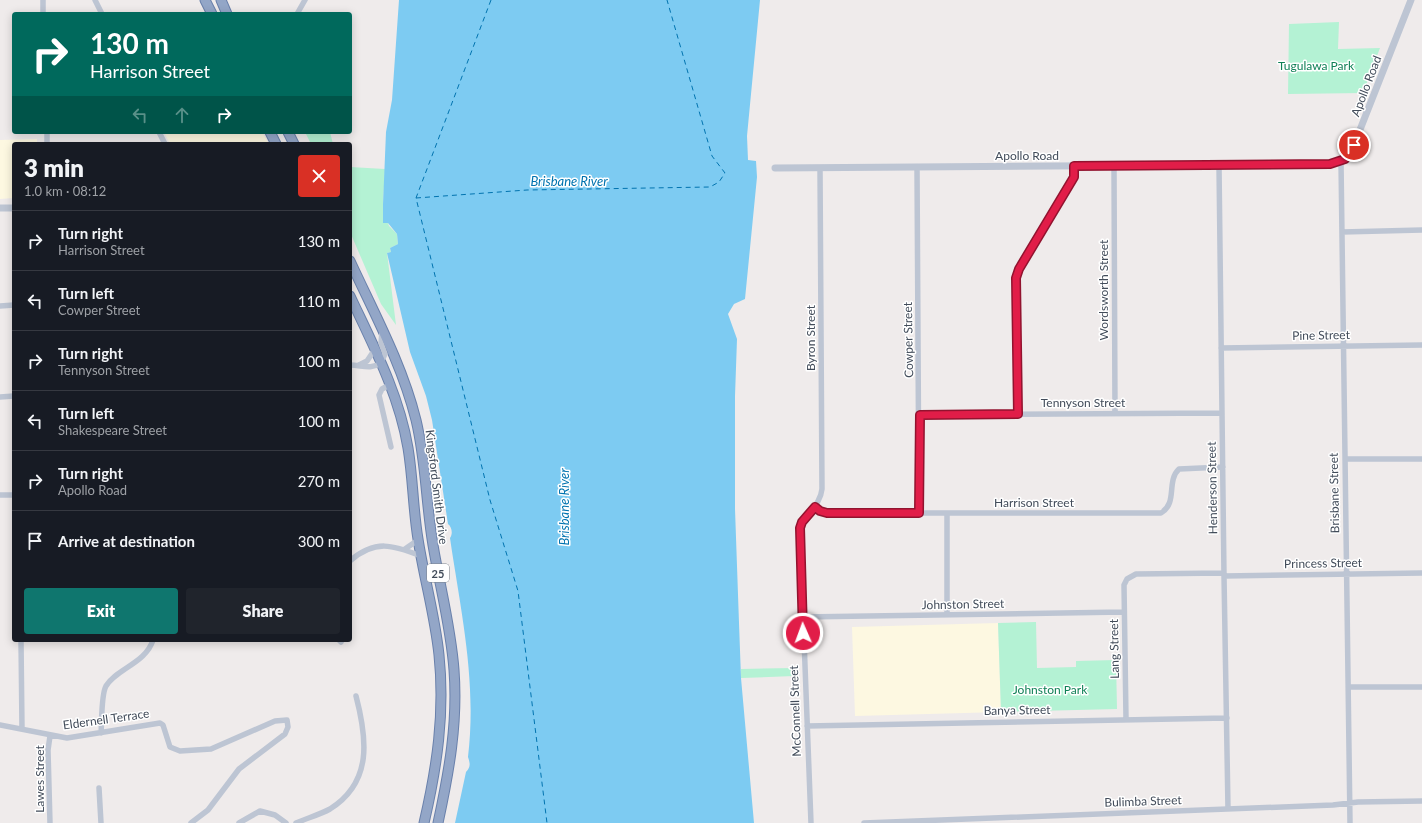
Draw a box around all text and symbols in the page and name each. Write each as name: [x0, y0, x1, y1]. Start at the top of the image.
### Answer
text: 130 m: [90, 26, 169, 60]
icon: right: [24, 28, 76, 80]
street label: Apollo Road: [1348, 54, 1384, 118]
park label: Tugulawa Park: [1278, 58, 1355, 73]
text: Harrison Street: [90, 60, 210, 82]
icon: left: [129, 104, 151, 126]
icon: ahead: [171, 104, 193, 126]
icon: right: [213, 104, 235, 126]
pin: [1337, 128, 1371, 162]
icon: arrive: [1343, 134, 1365, 156]
street label: Apollo Road: [995, 148, 1059, 163]
text: 3 min: [24, 153, 84, 182]
button: close: [298, 155, 340, 197]
water label: Brisbane River: [530, 173, 608, 189]
text: 1.0 km · 08:12: [24, 183, 106, 199]
text: Turn right: [58, 224, 123, 242]
icon: right: [24, 230, 46, 252]
text: 130 m: [298, 232, 340, 250]
street label: Wordsworth Street: [1096, 239, 1111, 340]
text: Harrison Street: [58, 242, 145, 258]
text: Turn left: [58, 284, 114, 302]
icon: left: [24, 290, 46, 312]
text: 110 m: [298, 292, 340, 310]
street label: Cowper Street: [900, 301, 916, 378]
text: Cowper Street: [58, 302, 140, 318]
street label: Byron Street: [803, 304, 818, 371]
street label: Pine Street: [1292, 327, 1351, 343]
text: Turn right: [58, 344, 123, 362]
icon: right: [24, 350, 46, 372]
text: 100 m: [298, 352, 340, 370]
text: Tennyson Street: [58, 362, 150, 378]
street label: Tennyson Street: [1041, 395, 1126, 410]
text: Turn left: [58, 404, 114, 422]
icon: left: [24, 410, 46, 432]
text: 100 m: [298, 412, 340, 430]
text: Shakespeare Street: [58, 422, 167, 438]
street label: Kingsford Smith Drive: [423, 429, 451, 545]
street label: Henderson Street: [1204, 441, 1220, 535]
street label: Brisbane Street: [1326, 452, 1342, 533]
text: Turn right: [58, 464, 123, 482]
water label: Brisbane River: [556, 468, 572, 546]
icon: right: [24, 470, 46, 492]
text: 270 m: [298, 472, 340, 490]
text: Apollo Road: [58, 482, 127, 498]
street label: Harrison Street: [994, 495, 1075, 510]
icon: arrive: [24, 530, 46, 552]
text: Arrive at destination: [58, 532, 195, 550]
text: 300 m: [298, 532, 340, 550]
street label: Princess Street: [1284, 555, 1363, 571]
road number: 25: [427, 564, 449, 582]
button: Exit: [24, 588, 178, 634]
button: Share: [186, 588, 340, 634]
street label: Johnston Street: [922, 596, 1005, 612]
position arrow: [782, 612, 824, 654]
street label: Lang Street: [1106, 618, 1122, 679]
street label: McConnell Street: [786, 664, 804, 757]
park label: Johnston Park: [1013, 682, 1088, 697]
street label: Banya Street: [983, 702, 1051, 718]
street label: Eldernell Terrace: [62, 706, 150, 732]
street label: Lawes Street: [32, 744, 47, 813]
street label: Bulimba Street: [1104, 792, 1183, 810]

